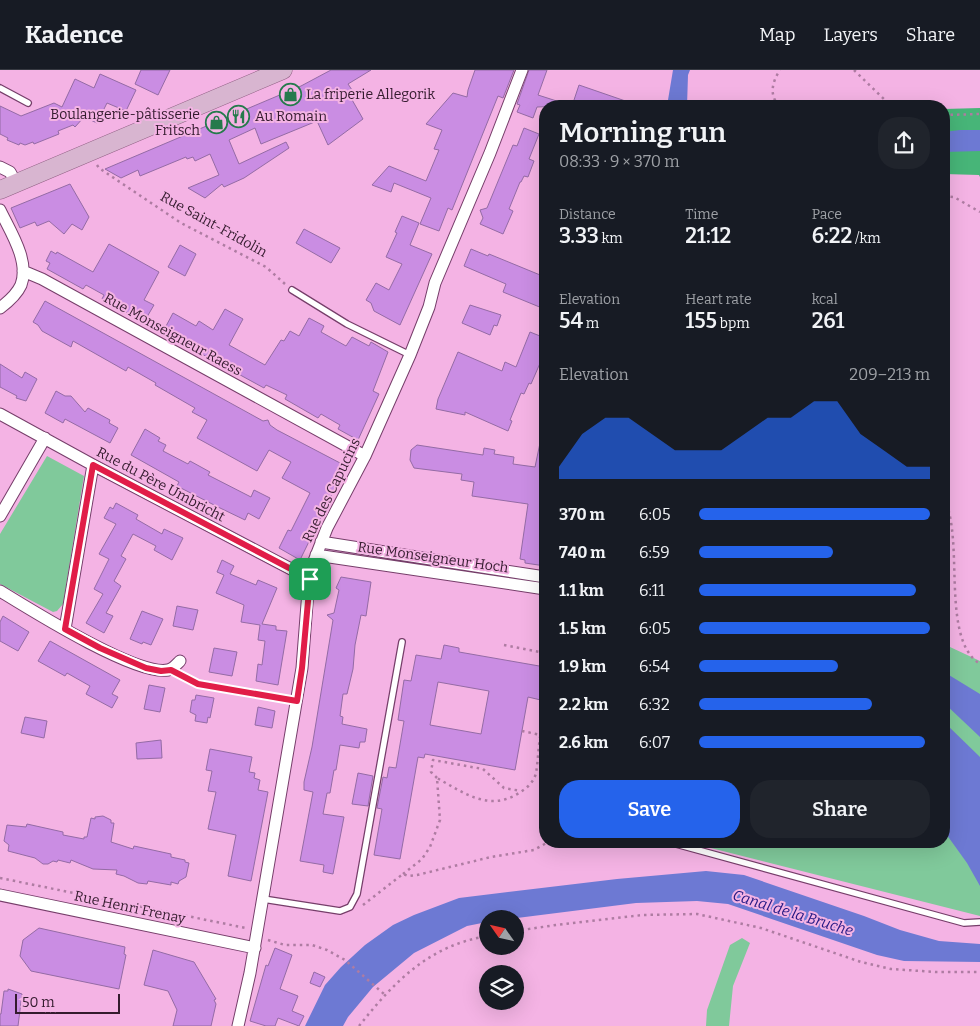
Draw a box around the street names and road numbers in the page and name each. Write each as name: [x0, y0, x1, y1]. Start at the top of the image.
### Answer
street label: Rue Saint-Fridolin: [157, 188, 270, 261]
street label: Rue Monseigneur Raess: [101, 289, 245, 380]
street label: Rue des Capucins: [299, 435, 364, 545]
street label: Rue du Père Umbricht: [94, 443, 228, 525]
street label: Rue Monseigneur Hoch: [356, 538, 510, 577]
street label: Rue Henri Frenay: [73, 887, 188, 928]

